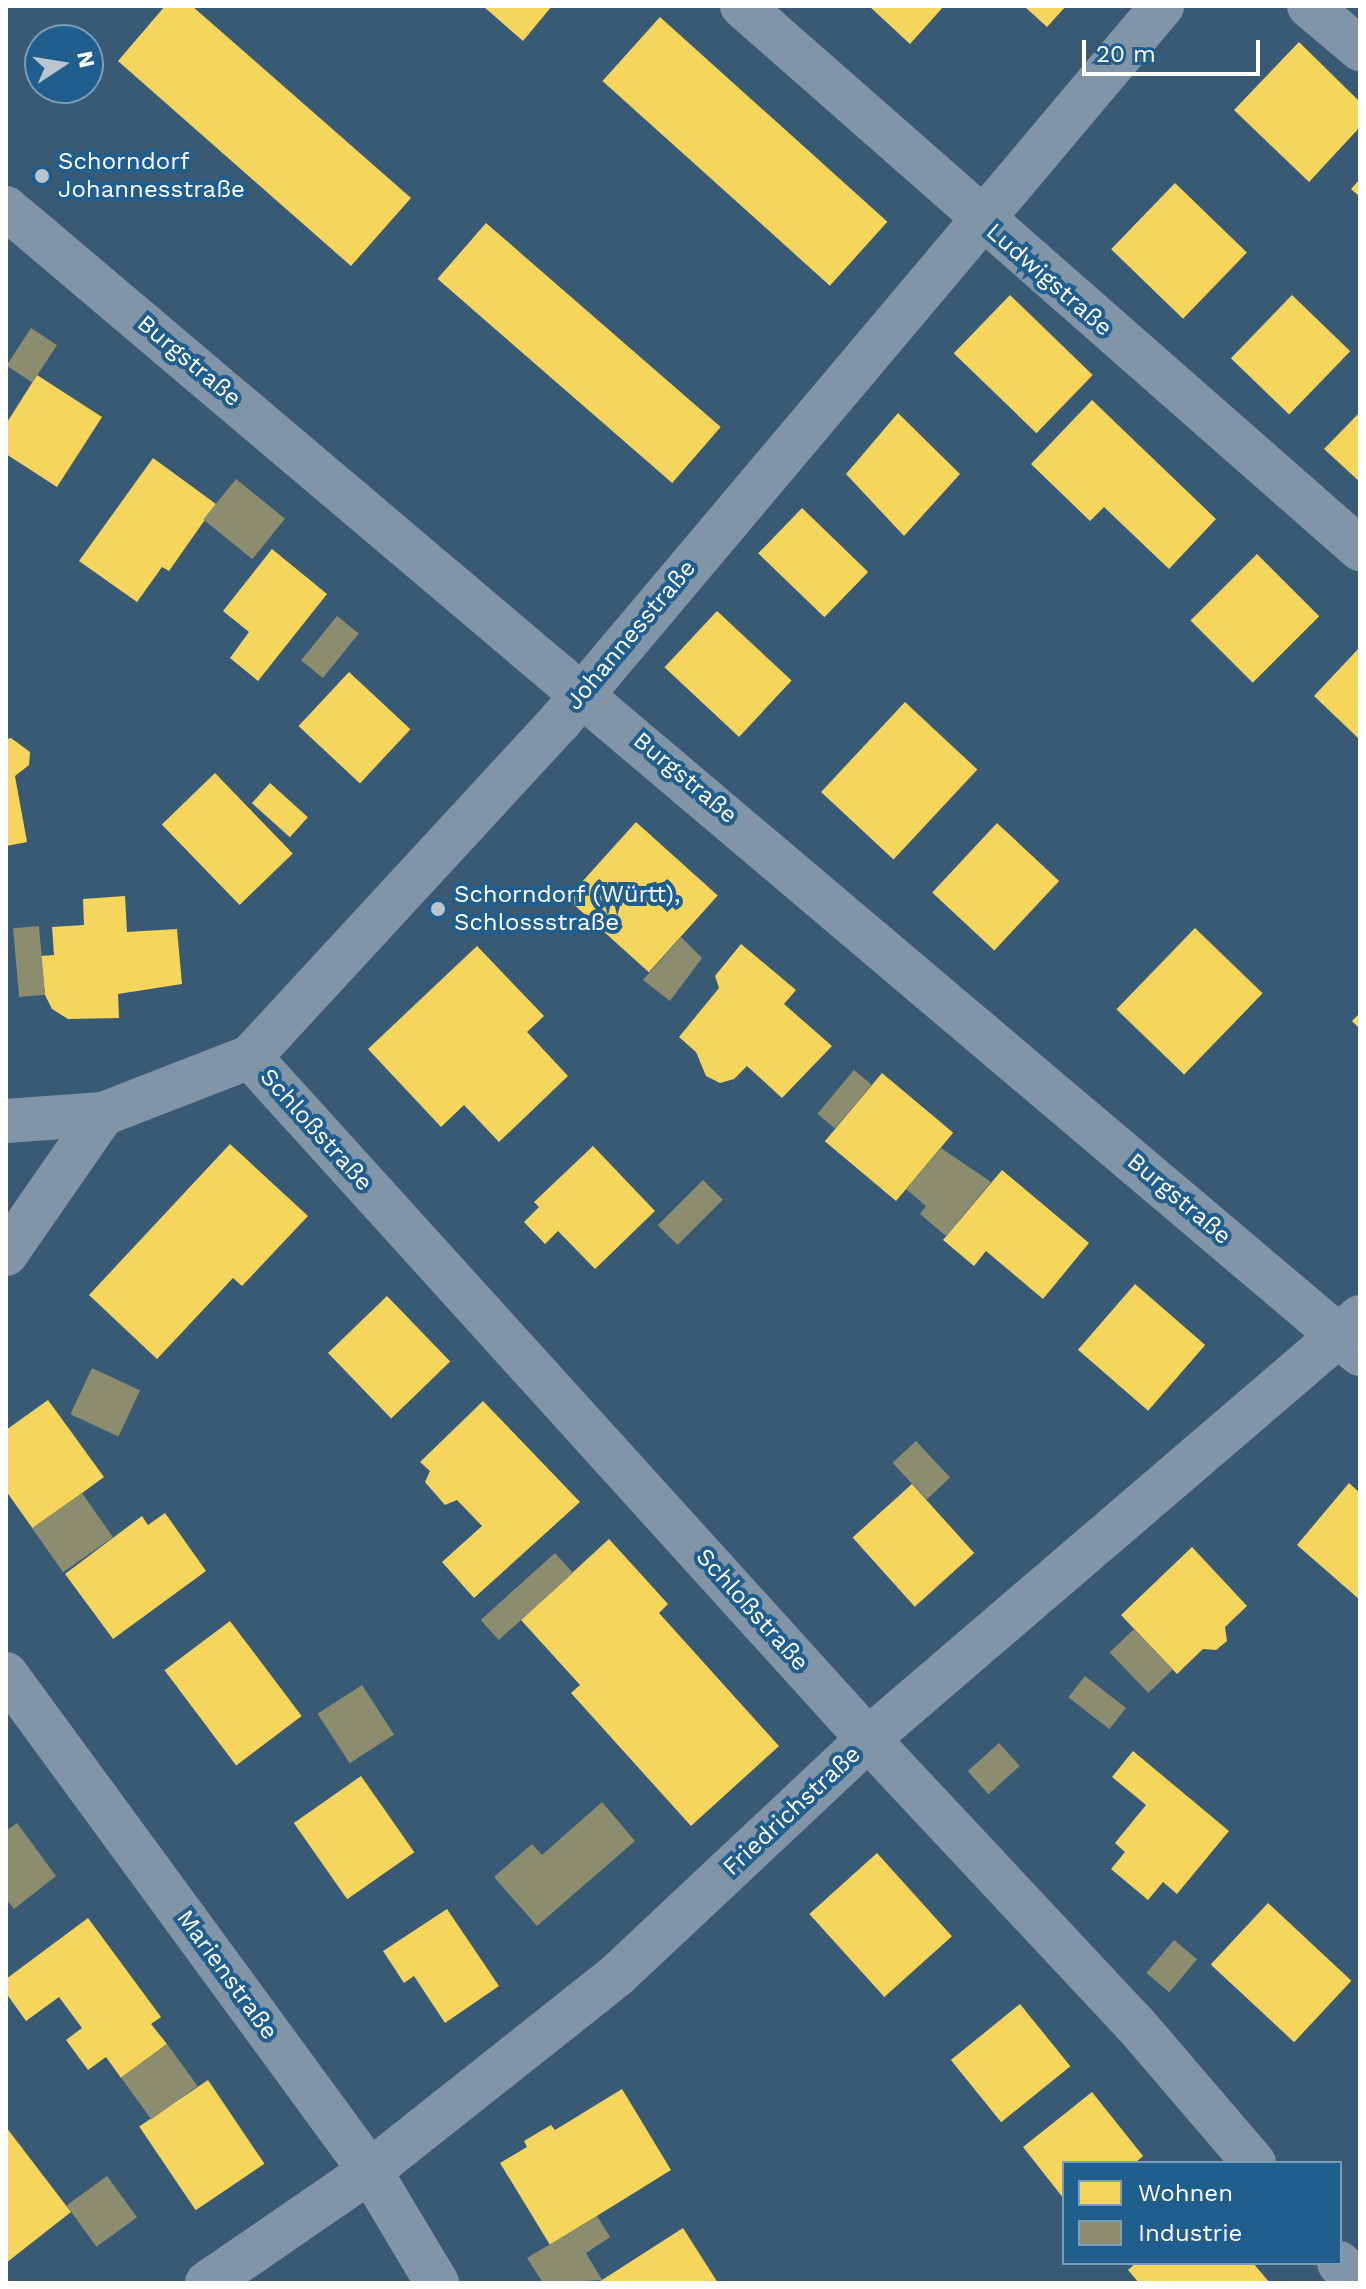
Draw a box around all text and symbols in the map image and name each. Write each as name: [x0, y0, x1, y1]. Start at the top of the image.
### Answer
north arrow: [24, 24, 104, 104]
scale bar: [1086, 24, 1264, 74]
text: 20 m: [1096, 40, 1156, 68]
text: N: [72, 49, 100, 70]
place label: Schorndorf Johannesstraße: [58, 148, 245, 204]
marker: Schorndorf Johannesstraße: [33, 167, 51, 185]
street label: Ludwigstraße: [980, 217, 1118, 343]
street label: Burgstraße: [131, 309, 247, 413]
street label: Johannesstraße: [560, 554, 702, 716]
street label: Burgstraße: [627, 726, 743, 830]
place label: Schorndorf (Württ), Schlossstraße: [454, 881, 681, 937]
marker: Schorndorf (Württ), Schlossstraße: [429, 900, 447, 918]
street label: Schloßstraße: [254, 1063, 378, 1197]
street label: Burgstraße: [1121, 1147, 1237, 1251]
street label: Schloßstraße: [690, 1543, 814, 1677]
street label: Friedrichstraße: [717, 1740, 867, 1882]
street label: Marienstraße: [170, 1905, 284, 2045]
legend: [1062, 2161, 1342, 2265]
text: Wohnen: [1138, 2179, 1233, 2207]
text: Industrie: [1138, 2219, 1242, 2247]

